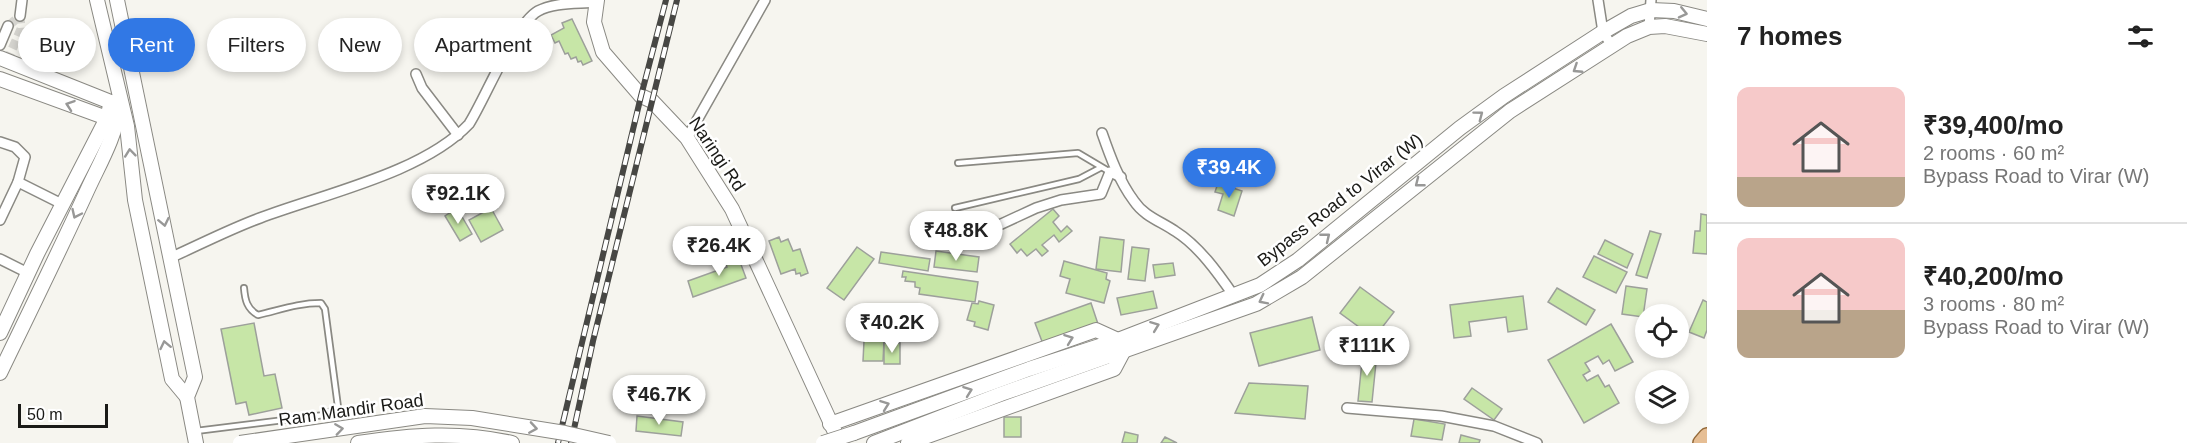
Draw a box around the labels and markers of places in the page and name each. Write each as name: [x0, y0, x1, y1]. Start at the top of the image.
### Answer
pin: ₹39.4K: [1180, 148, 1278, 199]
pin: ₹92.1K: [409, 174, 507, 225]
pin: ₹48.8K: [907, 211, 1005, 262]
pin: ₹26.4K: [670, 226, 768, 277]
pin: ₹40.2K: [843, 303, 941, 354]
pin: ₹111K: [1325, 326, 1409, 377]
pin: ₹46.7K: [610, 375, 708, 426]

